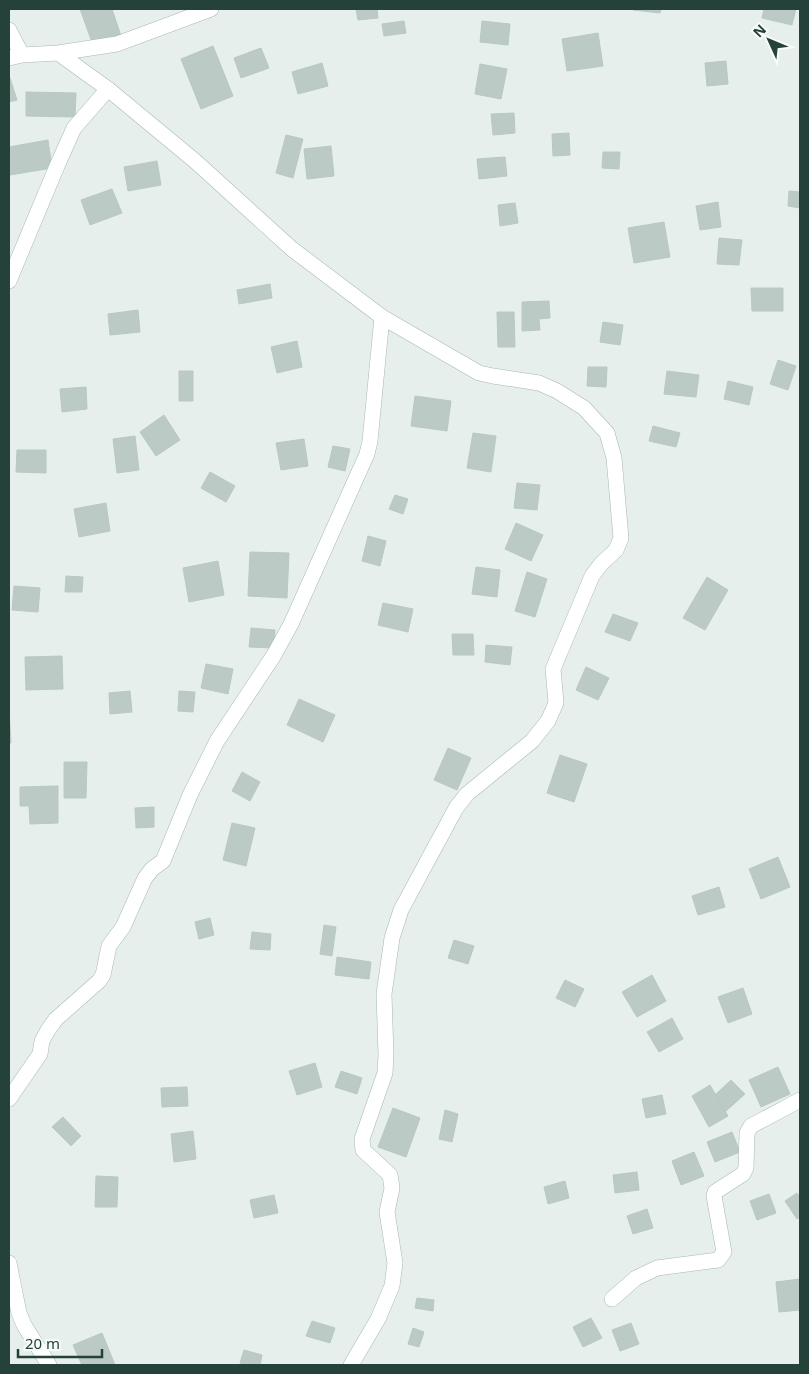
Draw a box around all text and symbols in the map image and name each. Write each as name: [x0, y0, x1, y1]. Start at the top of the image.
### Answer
north arrow: [744, 15, 794, 65]
text: N: [748, 20, 770, 41]
scale bar: [18, 1326, 101, 1358]
text: 20 m: [25, 1333, 60, 1353]

